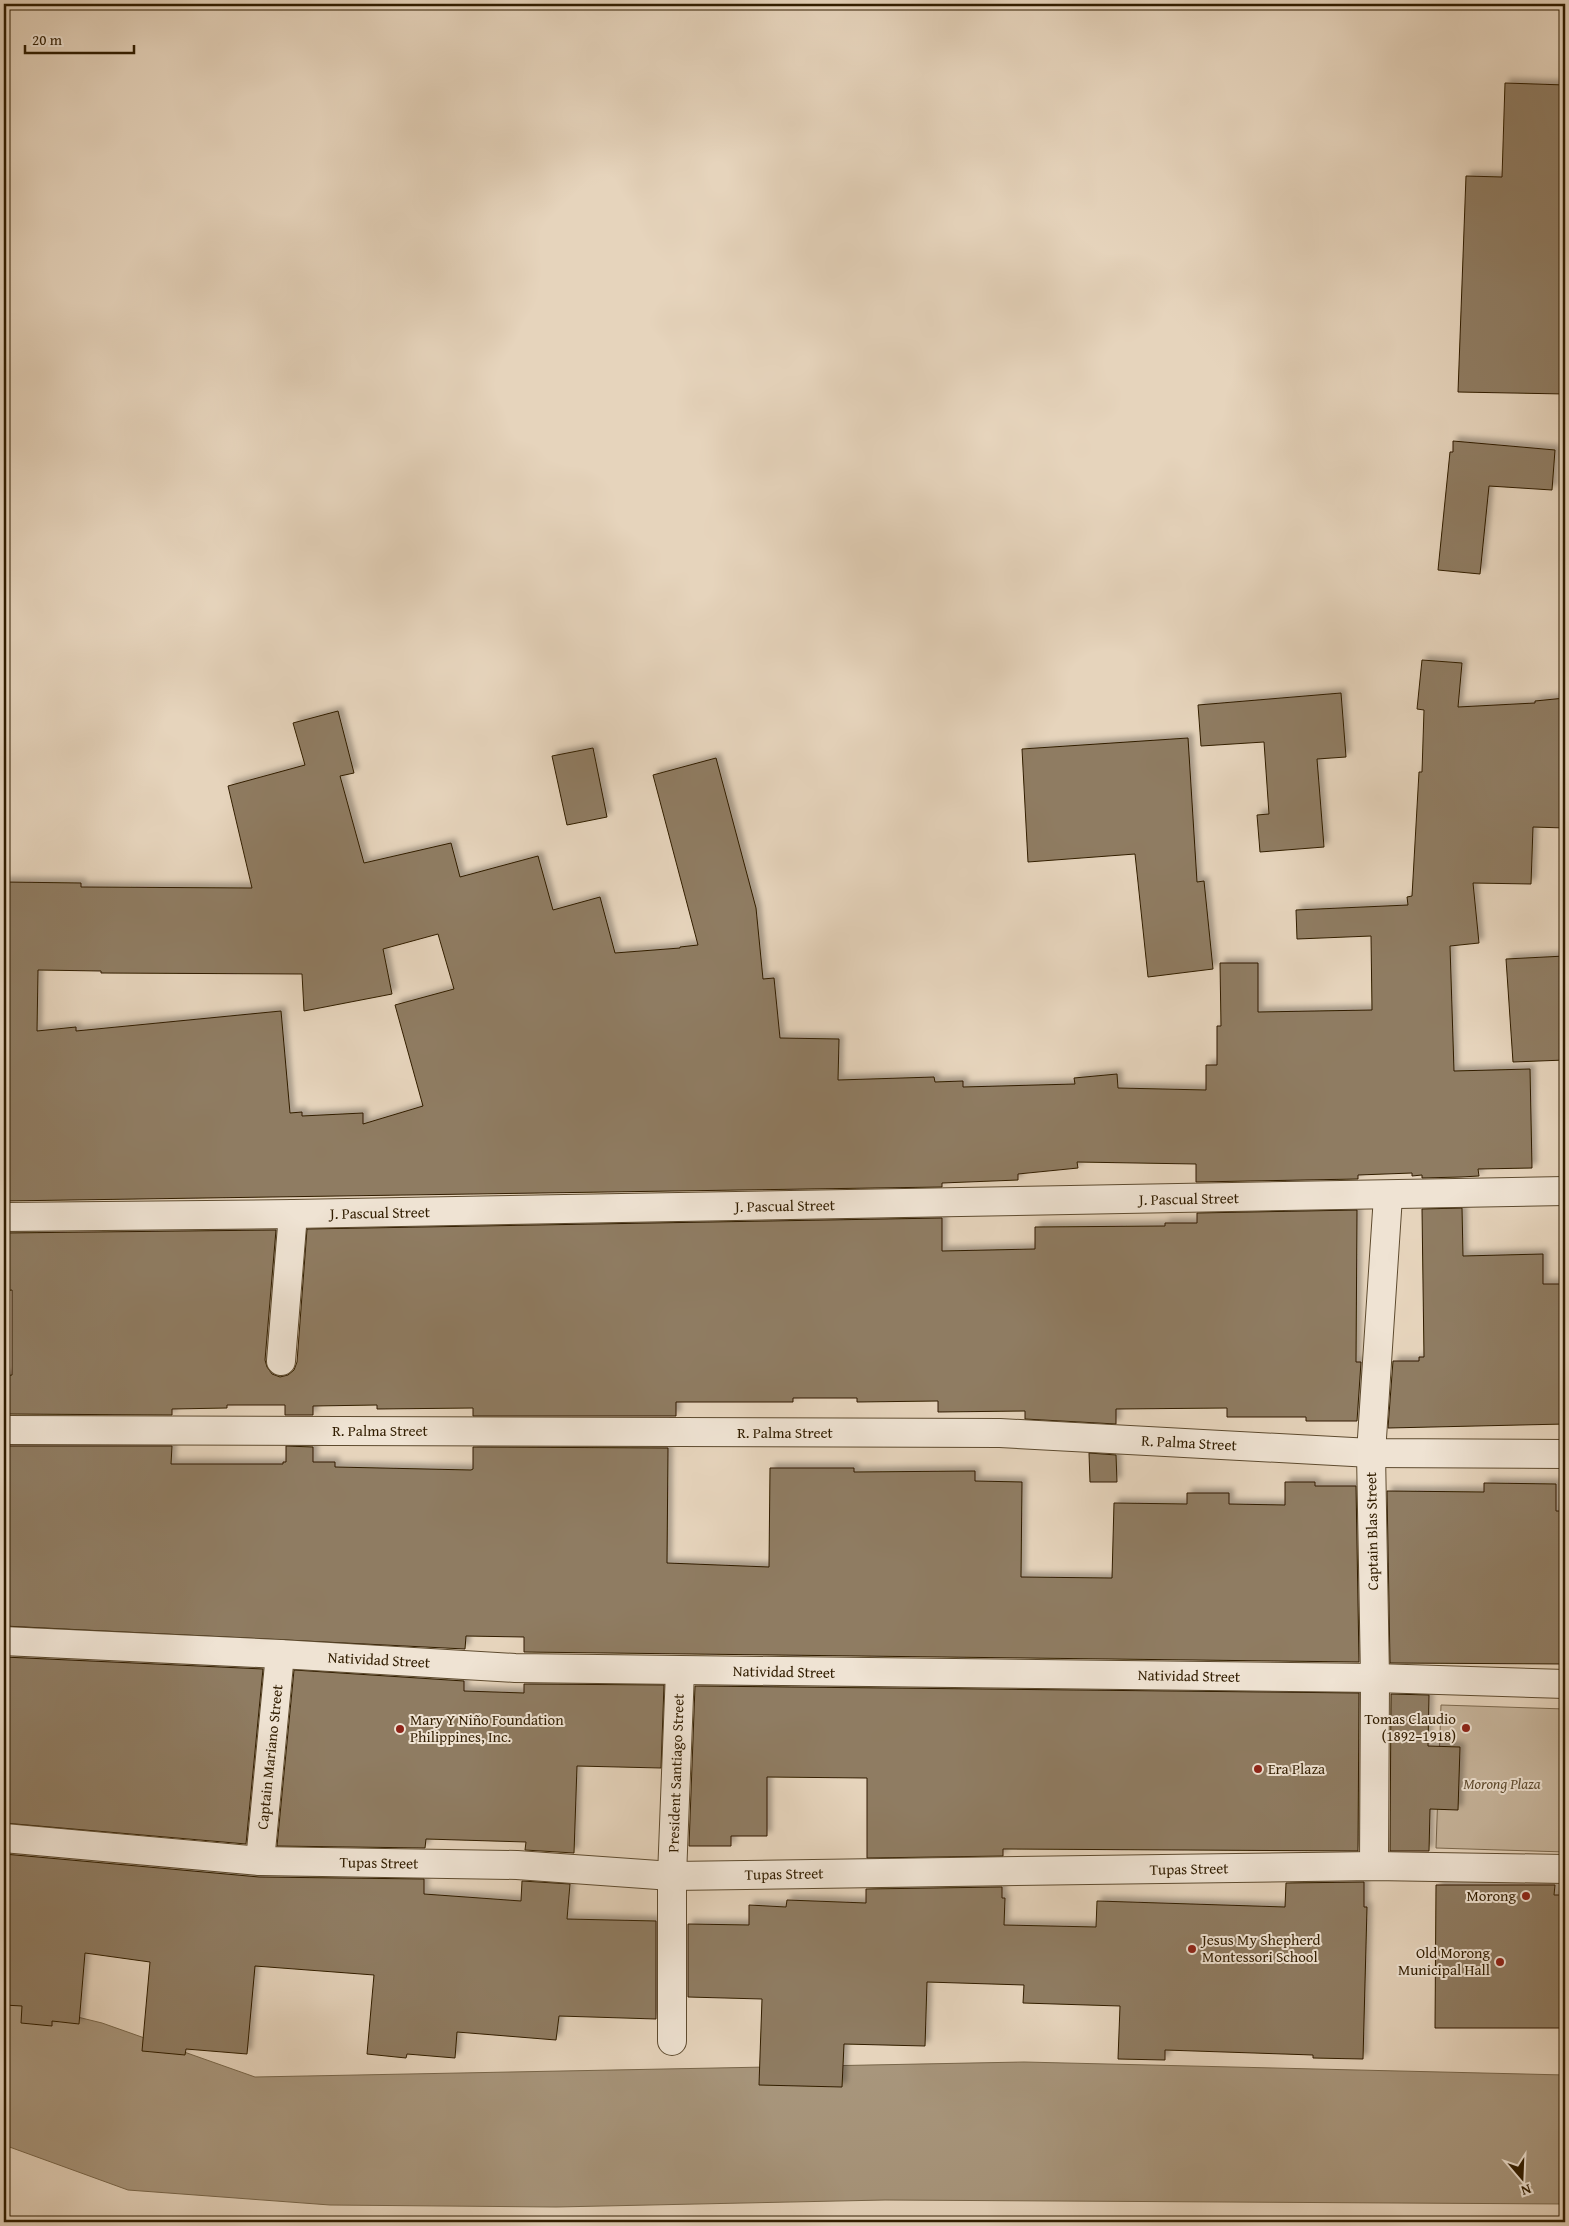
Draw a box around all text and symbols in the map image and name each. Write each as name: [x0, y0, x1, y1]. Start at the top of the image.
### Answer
scale bar: [25, 22, 134, 54]
text: 20 m: [32, 29, 63, 50]
street label: J. Pascual Street: [1137, 1187, 1240, 1210]
street label: J. Pascual Street: [733, 1194, 836, 1217]
street label: J. Pascual Street: [328, 1201, 431, 1224]
street label: R. Palma Street: [332, 1420, 428, 1441]
street label: R. Palma Street: [737, 1422, 833, 1443]
street label: R. Palma Street: [1141, 1430, 1238, 1456]
street label: Captain Blas Street: [1360, 1471, 1383, 1591]
street label: Natividad Street: [327, 1646, 431, 1673]
street label: Natividad Street: [733, 1660, 836, 1683]
street label: Natividad Street: [1138, 1664, 1241, 1687]
street label: Captain Mariano Street: [251, 1683, 288, 1831]
street label: President Santiago Street: [662, 1692, 689, 1853]
place label: Tomas Claudio (1892–1918): [1364, 1708, 1456, 1746]
place label: Mary Y Niño Foundation Philippines, Inc.: [410, 1709, 564, 1747]
marker: Tomas Claudio (1892–1918): [1460, 1722, 1472, 1734]
marker: Mary Y Niño Foundation Philippines, Inc.: [394, 1723, 406, 1735]
place label: Era Plaza: [1268, 1758, 1325, 1779]
marker: Era Plaza: [1252, 1763, 1264, 1775]
park label: Morong Plaza: [1463, 1773, 1541, 1794]
street label: Tupas Street: [339, 1851, 419, 1874]
street label: Tupas Street: [1149, 1857, 1229, 1880]
street label: Tupas Street: [744, 1862, 824, 1885]
place label: Morong: [1467, 1885, 1517, 1906]
marker: Morong: [1520, 1890, 1532, 1902]
place label: Jesus My Shepherd Montessori School: [1200, 1929, 1321, 1967]
place label: Old Morong Municipal Hall: [1398, 1942, 1491, 1980]
marker: Jesus My Shepherd Montessori School: [1186, 1943, 1198, 1955]
marker: Old Morong Municipal Hall: [1494, 1956, 1506, 1968]
north arrow: [1496, 2154, 1546, 2204]
text: N: [1518, 2179, 1534, 2201]

